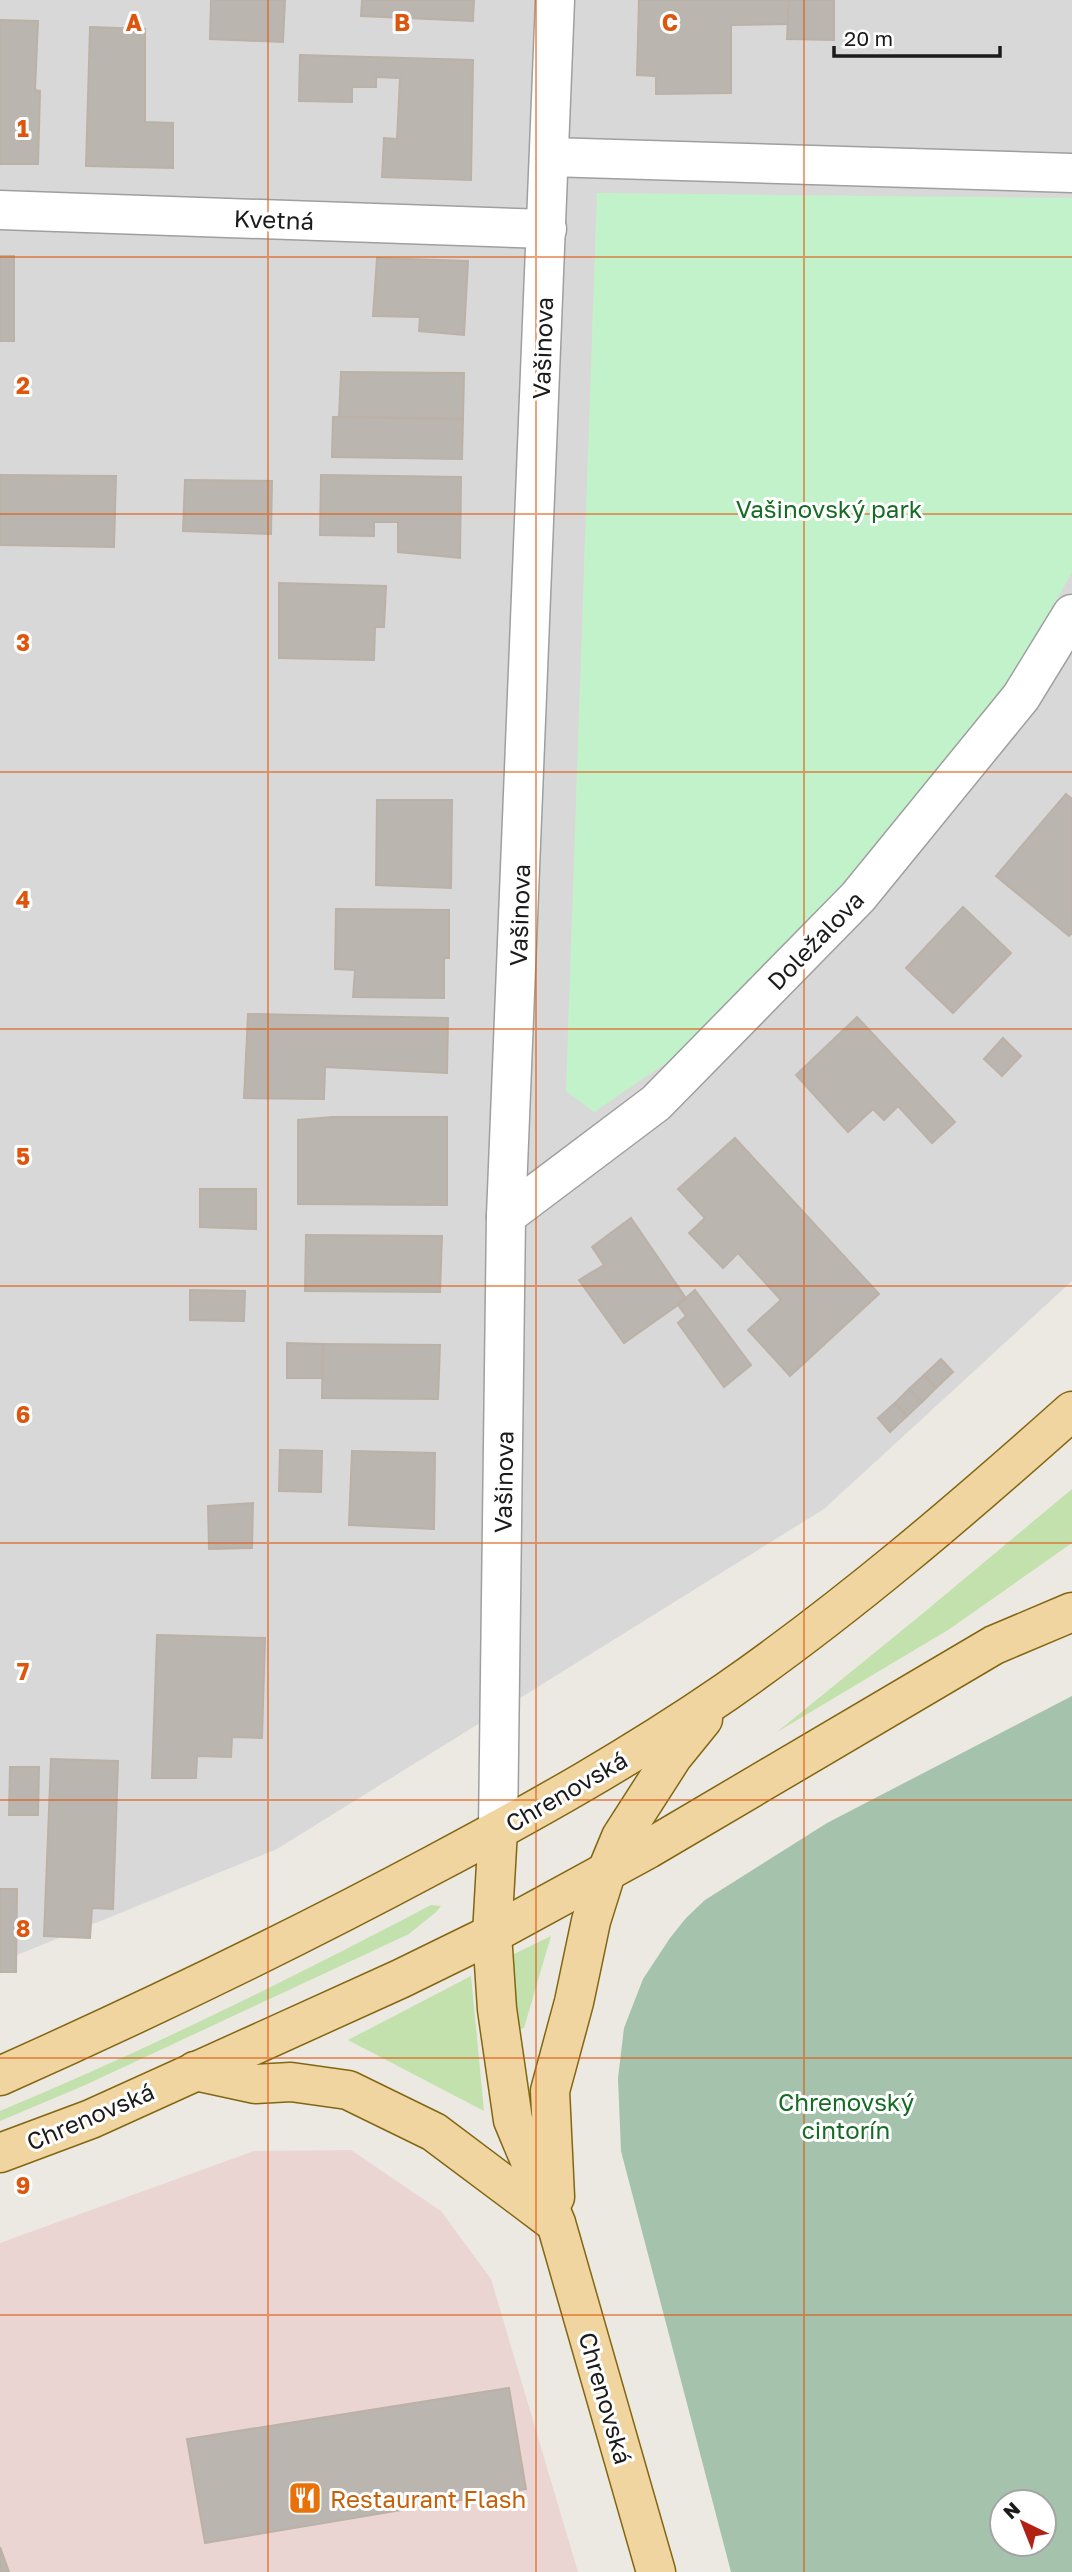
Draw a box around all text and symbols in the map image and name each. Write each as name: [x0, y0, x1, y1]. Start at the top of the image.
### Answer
text: A: [126, 8, 143, 36]
text: B: [394, 8, 410, 36]
text: C: [662, 8, 678, 36]
scale bar: [834, 14, 1000, 58]
text: 20 m: [844, 25, 893, 51]
text: 1: [17, 114, 29, 142]
street label: Kvetná: [233, 203, 315, 235]
street label: Vašinova: [526, 296, 558, 400]
text: 2: [16, 371, 30, 399]
park label: Vašinovský park: [736, 494, 922, 523]
text: 3: [16, 628, 30, 656]
street label: Vašinova: [503, 863, 535, 967]
text: 4: [16, 885, 30, 913]
street label: Doležalova: [761, 885, 869, 995]
text: 5: [16, 1142, 30, 1170]
text: 6: [16, 1400, 30, 1428]
street label: Vašinova: [488, 1431, 518, 1533]
text: 7: [17, 1657, 29, 1685]
street label: Chrenovská: [500, 1744, 632, 1838]
text: 8: [16, 1914, 30, 1942]
street label: Chrenovská: [22, 2076, 158, 2156]
park label: Chrenovský cintorín: [778, 2087, 914, 2144]
text: 9: [16, 2171, 30, 2199]
street label: Chrenovská: [573, 2329, 639, 2467]
restaurant icon: Restaurant Flash: [286, 2479, 324, 2517]
place label: Restaurant Flash: [330, 2484, 526, 2513]
north arrow: [988, 2488, 1058, 2558]
text: N: [998, 2497, 1024, 2524]

